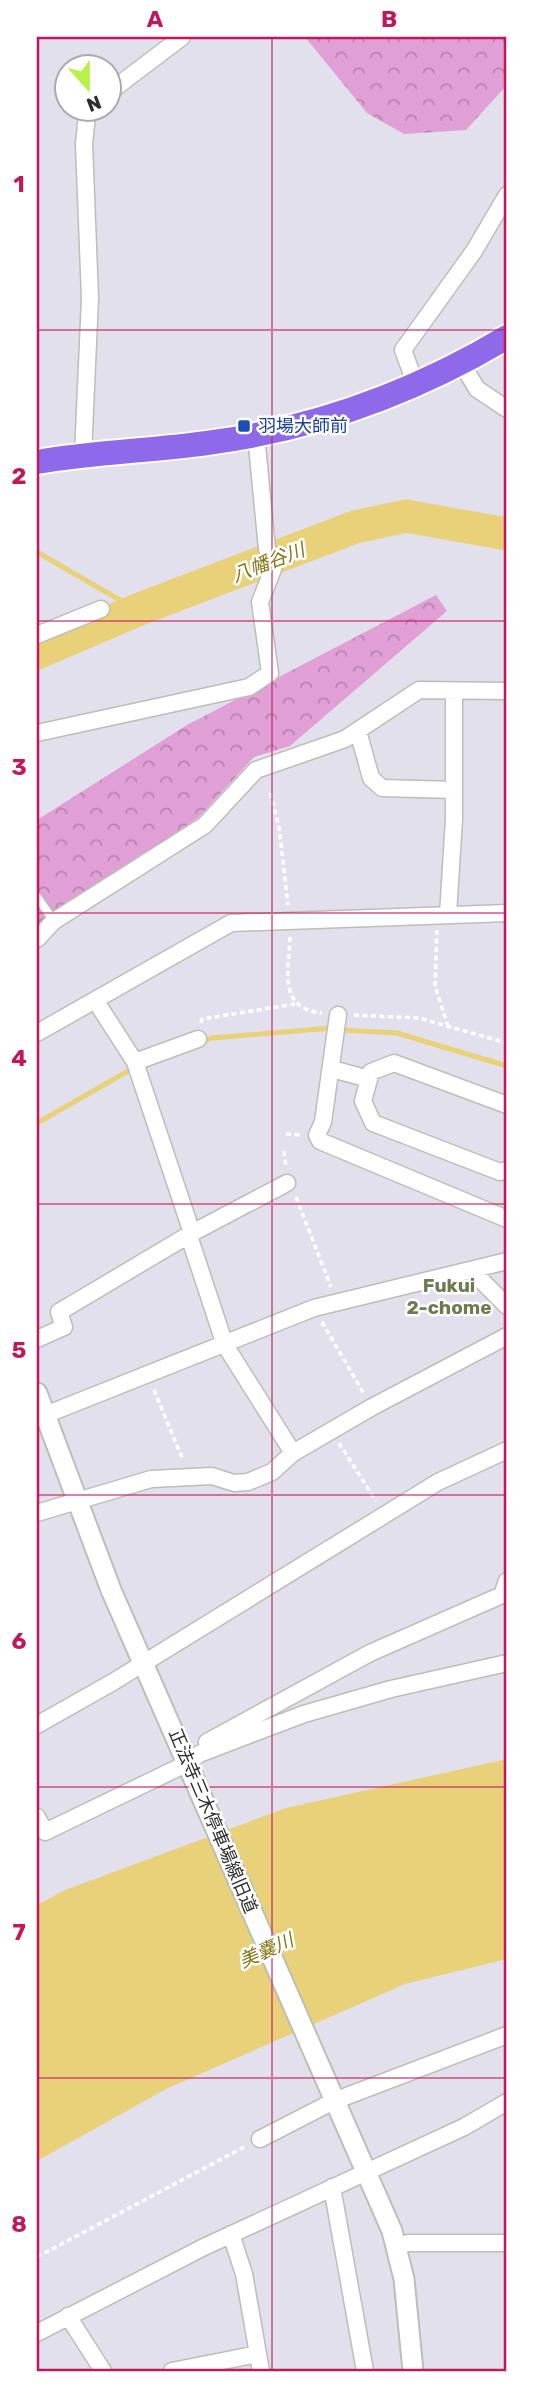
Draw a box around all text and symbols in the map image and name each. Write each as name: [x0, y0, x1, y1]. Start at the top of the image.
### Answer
text: A: [147, 5, 164, 33]
text: B: [381, 5, 397, 33]
north arrow: [52, 52, 122, 122]
text: N: [83, 90, 104, 117]
text: 1: [13, 170, 25, 198]
place label: 羽場大師前: [258, 415, 348, 437]
marker: 羽場大師前: [236, 418, 252, 434]
text: 2: [12, 462, 26, 490]
water label: 八幡谷川: [229, 537, 310, 587]
text: 3: [11, 753, 27, 781]
text: 4: [11, 1044, 27, 1072]
district label: Fukui 2-chome: [406, 1274, 492, 1319]
text: 5: [12, 1336, 27, 1364]
text: 6: [12, 1627, 27, 1655]
street label: 正法寺三木停車場線旧道: [164, 1726, 262, 1916]
text: 7: [12, 1918, 26, 1946]
water label: 美嚢川: [235, 1928, 299, 1973]
text: 8: [11, 2210, 27, 2238]

